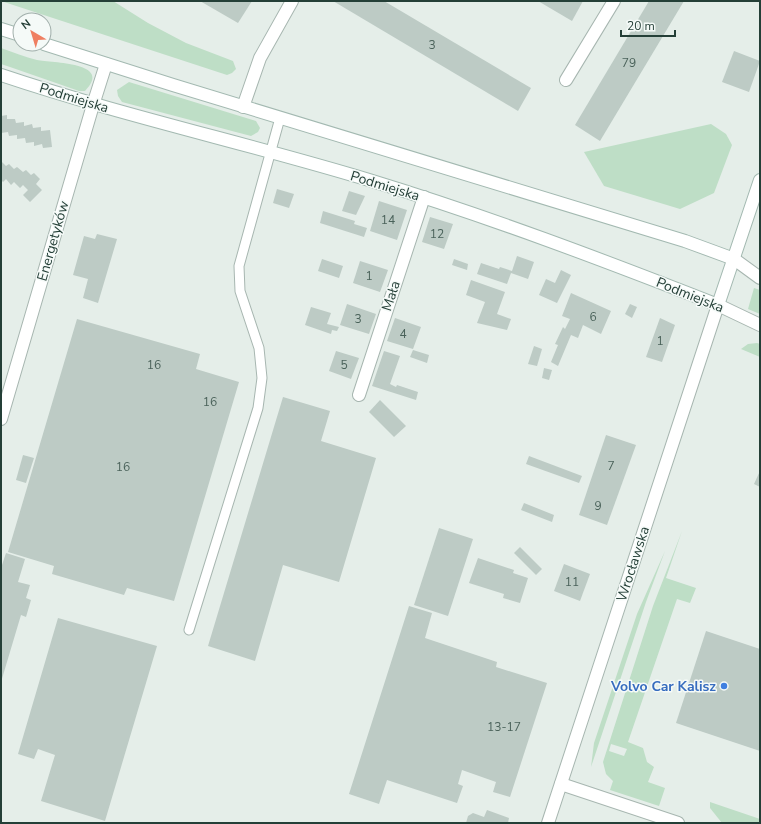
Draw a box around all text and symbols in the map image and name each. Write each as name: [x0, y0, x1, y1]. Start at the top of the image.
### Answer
north arrow: [12, 12, 52, 52]
scale bar: [621, 12, 675, 38]
text: N: [18, 16, 34, 33]
text: 20 m: [627, 18, 655, 34]
house number: 3: [428, 37, 436, 53]
house number: 79: [622, 55, 636, 71]
street label: Podmiejska: [37, 78, 111, 118]
street label: Podmiejska: [348, 166, 422, 206]
street label: Energetyków: [32, 198, 74, 283]
house number: 14: [381, 212, 395, 228]
house number: 12: [430, 226, 444, 242]
house number: 1: [365, 268, 373, 284]
street label: Podmiejska: [653, 273, 727, 317]
street label: Mała: [377, 278, 405, 314]
house number: 6: [589, 309, 597, 325]
house number: 3: [354, 311, 362, 327]
house number: 4: [399, 326, 407, 342]
house number: 1: [656, 333, 664, 349]
house number: 16: [147, 357, 161, 373]
house number: 5: [340, 357, 348, 373]
house number: 16: [203, 394, 217, 410]
house number: 7: [607, 458, 615, 474]
house number: 16: [116, 459, 130, 475]
house number: 9: [594, 498, 602, 514]
street label: Wrocławska: [612, 524, 654, 604]
house number: 11: [565, 574, 579, 590]
place label: Volvo Car Kalisz: [610, 677, 716, 696]
marker: Volvo Car Kalisz: [719, 681, 729, 691]
house number: 13-17: [487, 719, 521, 735]

